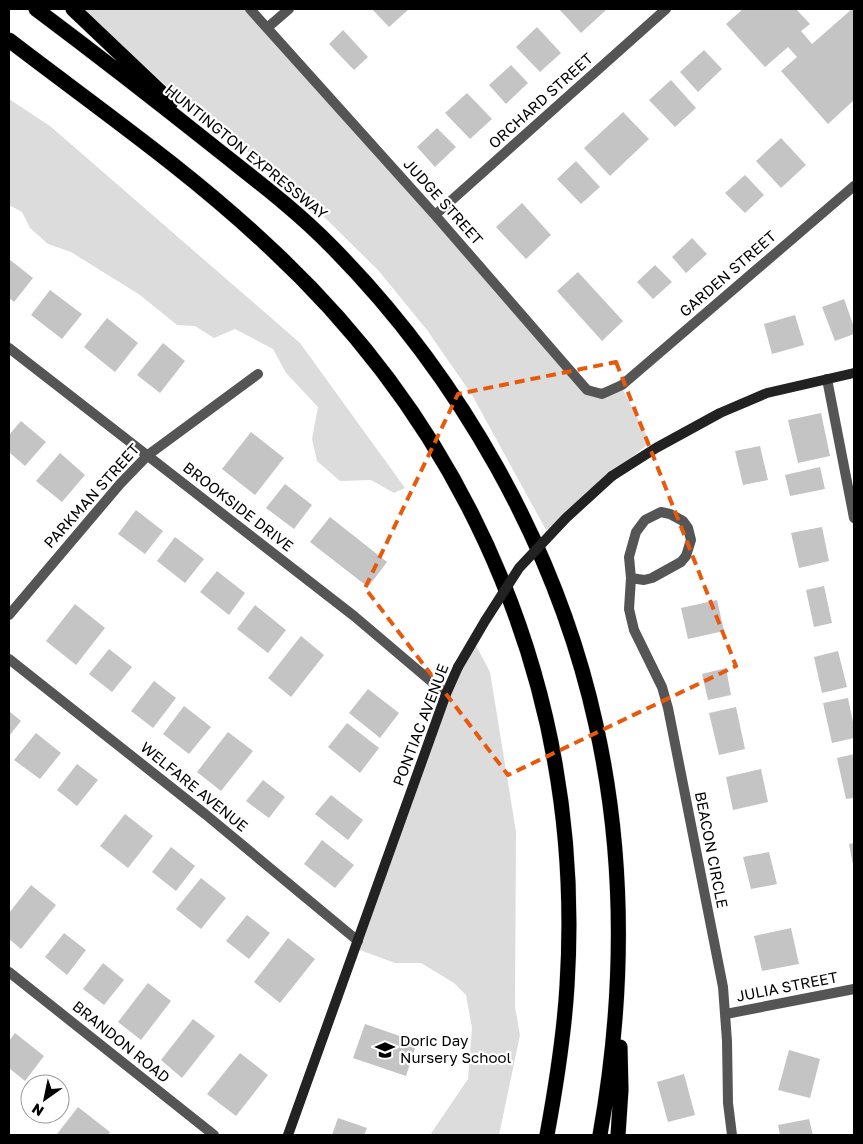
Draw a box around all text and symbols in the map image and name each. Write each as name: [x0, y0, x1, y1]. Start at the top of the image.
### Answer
street label: ORCHARD STREET: [484, 49, 596, 152]
street label: HUNTINGTON EXPRESSWAY: [162, 80, 332, 223]
street label: JUDGE STREET: [400, 154, 487, 248]
street label: GARDEN STREET: [675, 226, 779, 320]
street label: PARKMAN STREET: [40, 440, 143, 551]
street label: BROOKSIDE DRIVE: [180, 458, 297, 555]
street label: PONTIAC AVENUE: [388, 661, 452, 788]
street label: WELFARE AVENUE: [137, 737, 252, 835]
street label: BEACON CIRCLE: [692, 790, 732, 910]
street label: JULIA STREET: [735, 967, 839, 1005]
street label: BRANDON ROAD: [69, 996, 174, 1086]
place label: Doric Day Nursery School: [400, 1031, 511, 1066]
school or university icon: Doric Day Nursery School: [374, 1039, 396, 1061]
north arrow: [20, 1074, 70, 1124]
text: N: [29, 1100, 47, 1120]

